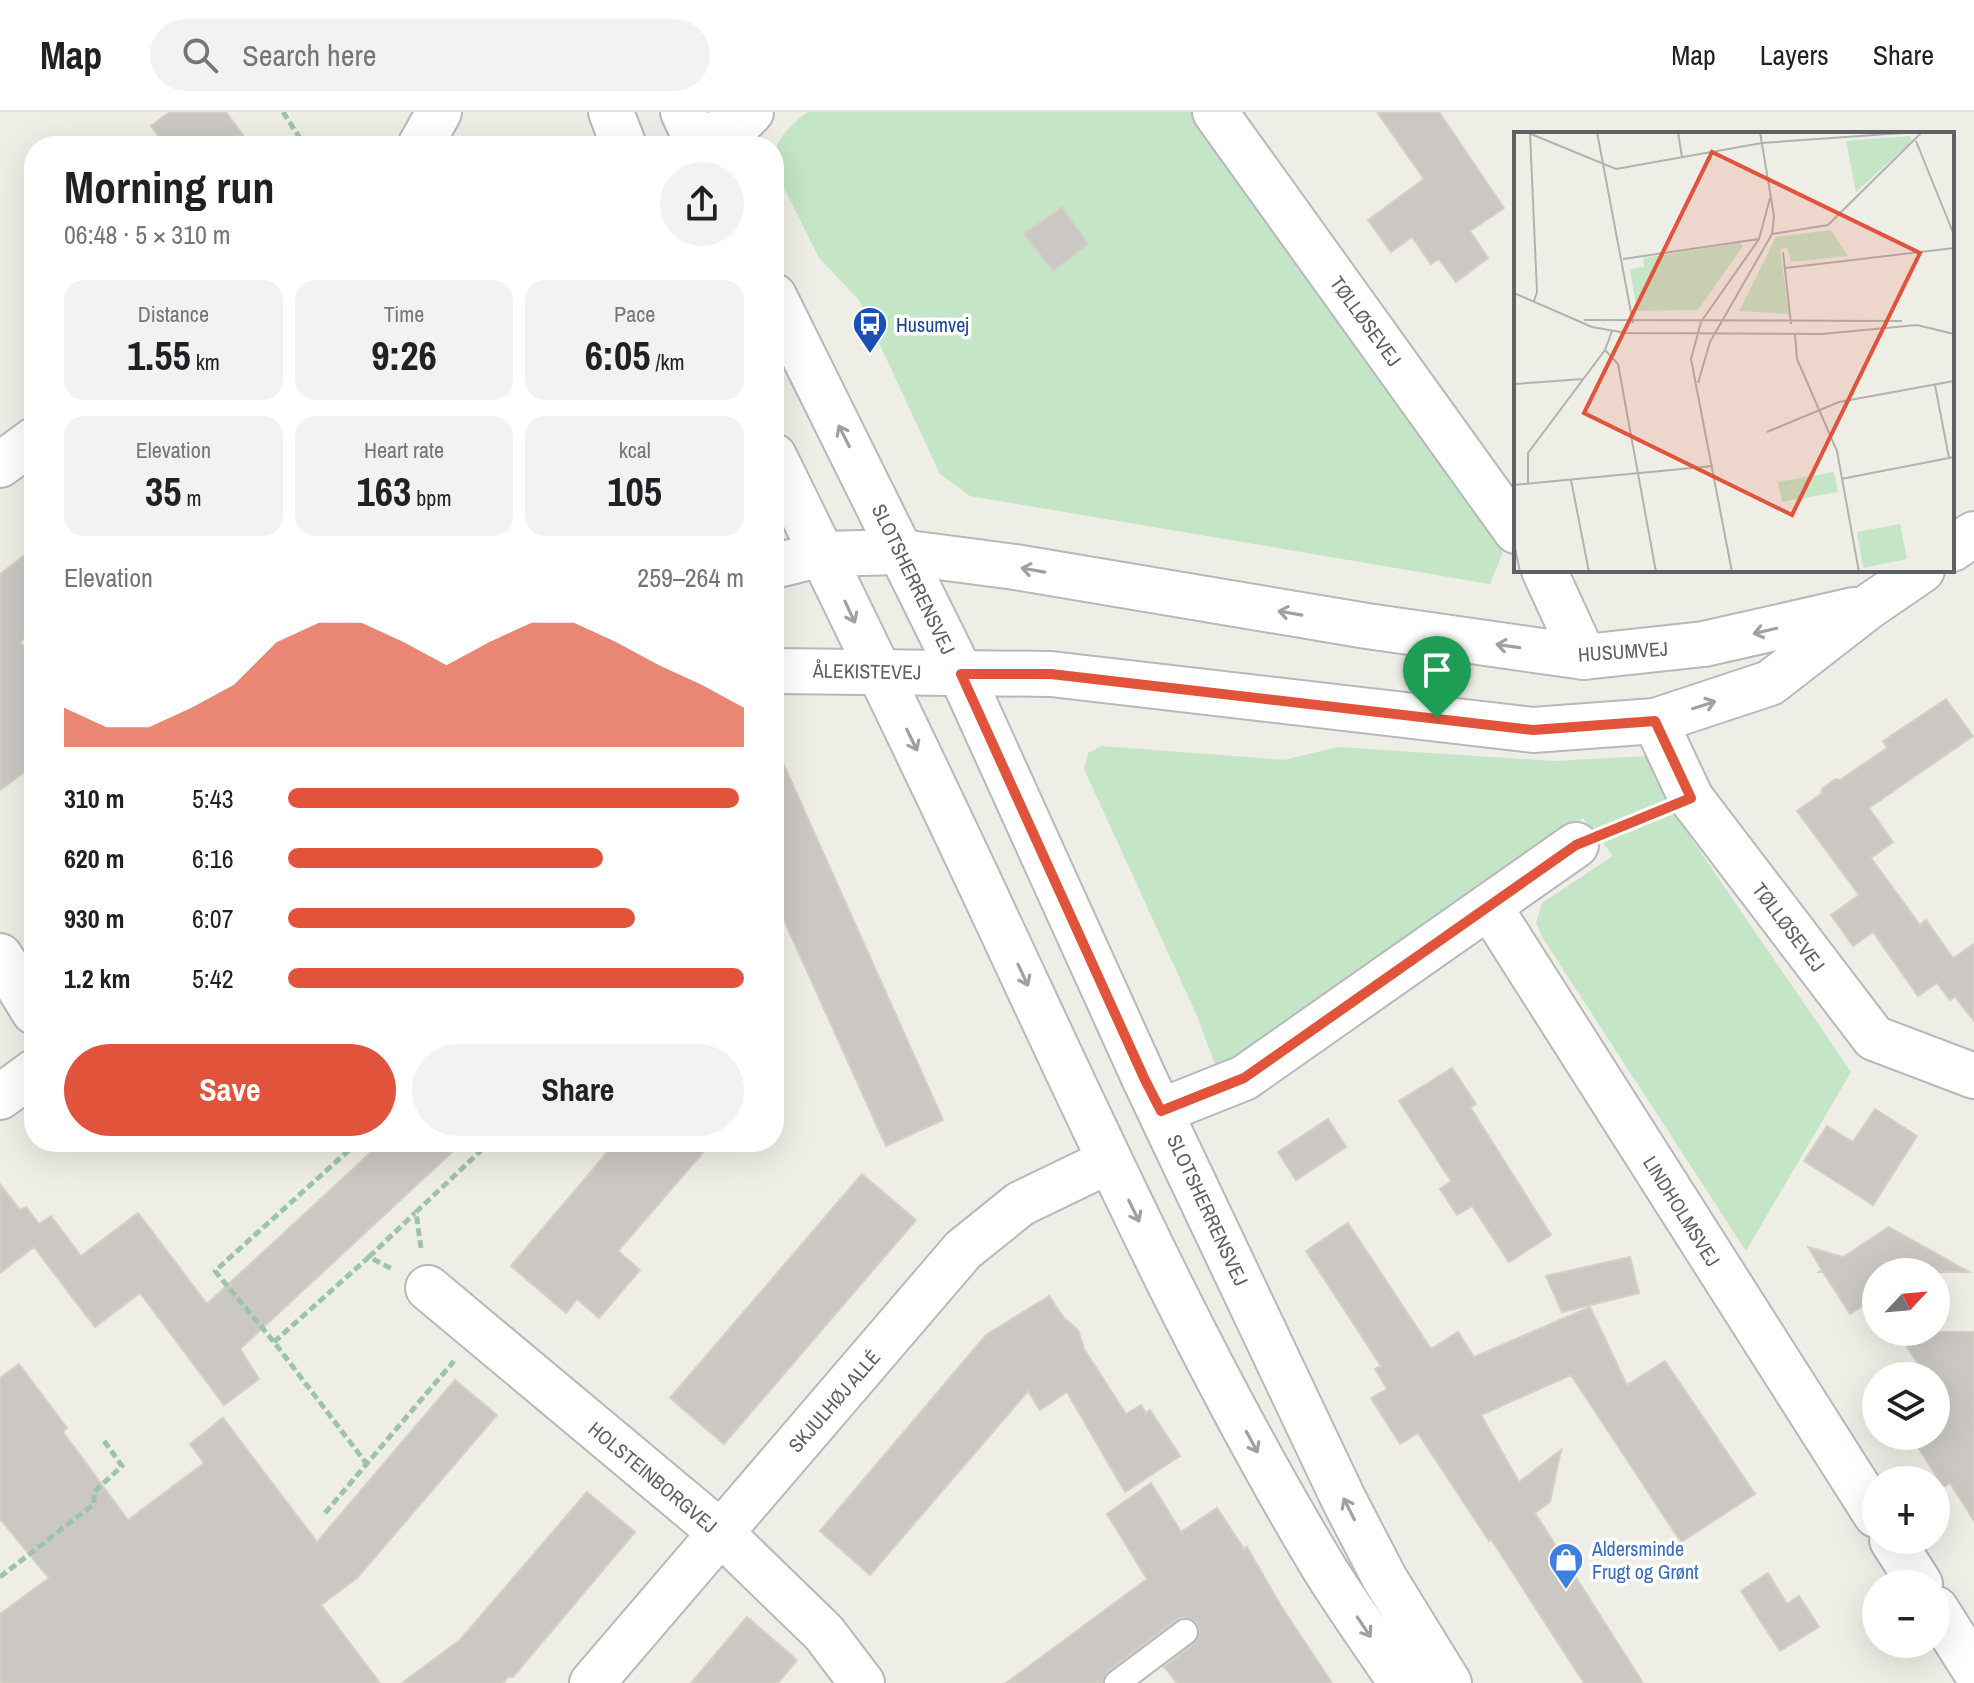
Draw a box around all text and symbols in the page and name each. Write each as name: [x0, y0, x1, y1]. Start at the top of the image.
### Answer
search box: [150, 19, 710, 91]
text: Map: [40, 30, 102, 81]
icon: search: [178, 33, 222, 77]
text: Search here: [242, 35, 376, 75]
text: Map: [1671, 36, 1716, 74]
text: Layers: [1760, 36, 1829, 74]
text: Share: [1873, 36, 1934, 74]
inset map: [1514, 132, 1954, 572]
text: Morning run: [64, 157, 274, 217]
button: share: [660, 162, 744, 246]
text: 06:48 · 5 × 310 m: [64, 217, 231, 252]
street label: TØLLØSEVEJ: [1324, 270, 1408, 372]
text: Distance: [138, 299, 209, 329]
text: Time: [384, 299, 424, 329]
text: Pace: [614, 299, 655, 329]
bus stop icon: Husumvej: [851, 305, 889, 355]
place label: Husumvej: [896, 311, 969, 338]
text: 1.55: [127, 329, 191, 382]
text: 9:26: [371, 329, 437, 382]
text: 6:05: [585, 329, 650, 382]
text: km: [191, 347, 220, 377]
text: /km: [650, 347, 685, 377]
one-way arrow: [835, 424, 851, 448]
text: Elevation: [136, 435, 211, 465]
text: Heart rate: [364, 435, 444, 465]
text: kcal: [619, 435, 651, 465]
text: 35: [145, 465, 182, 518]
text: 163: [357, 465, 411, 518]
text: 105: [607, 465, 662, 518]
text: m: [182, 483, 202, 513]
text: bpm: [411, 483, 451, 513]
street label: SLOTSHERRENSVEJ: [866, 499, 962, 659]
text: Elevation: [64, 560, 153, 595]
text: 259–264 m: [637, 560, 744, 595]
one-way arrow: [1021, 562, 1047, 577]
one-way arrow: [843, 600, 858, 624]
one-way arrow: [1278, 605, 1303, 620]
one-way arrow: [1753, 624, 1778, 639]
street label: HUSUMVEJ: [1577, 634, 1669, 668]
pin: [1403, 636, 1471, 718]
one-way arrow: [1496, 638, 1521, 653]
icon: arrive: [1415, 648, 1459, 692]
street label: ÅLEKISTEVEJ: [812, 657, 921, 685]
one-way arrow: [1692, 696, 1717, 711]
one-way arrow: [905, 728, 920, 752]
text: 310 m: [64, 781, 124, 816]
text: 5:43: [192, 781, 234, 816]
text: 620 m: [64, 841, 124, 876]
text: 6:16: [192, 841, 234, 876]
street label: TØLLØSEVEJ: [1746, 877, 1832, 977]
text: 930 m: [64, 901, 124, 936]
text: 6:07: [192, 901, 234, 936]
text: 1.2 km: [64, 961, 130, 996]
text: 5:42: [192, 961, 234, 996]
one-way arrow: [1016, 963, 1031, 987]
button: Save: [64, 1044, 396, 1136]
button: Share: [412, 1044, 744, 1136]
street label: SLOTSHERRENSVEJ: [1161, 1130, 1255, 1290]
street label: LINDHOLMSVEJ: [1637, 1151, 1727, 1271]
one-way arrow: [1126, 1198, 1142, 1222]
north arrow: [1862, 1258, 1950, 1346]
map controls: [1862, 1258, 1950, 1658]
street label: SKJULHØJ ALLÉ: [782, 1344, 886, 1458]
button: layers: [1862, 1362, 1950, 1450]
street label: HOLSTEINBORGVEJ: [583, 1415, 723, 1539]
one-way arrow: [1244, 1430, 1260, 1453]
button: +: [1862, 1466, 1950, 1554]
one-way arrow: [1341, 1498, 1357, 1522]
place label: Aldersminde Frugt og Grønt: [1591, 1535, 1699, 1585]
shop icon: Aldersminde Frugt og Grønt: [1547, 1541, 1585, 1591]
button: −: [1862, 1570, 1950, 1658]
one-way arrow: [1356, 1615, 1372, 1637]

